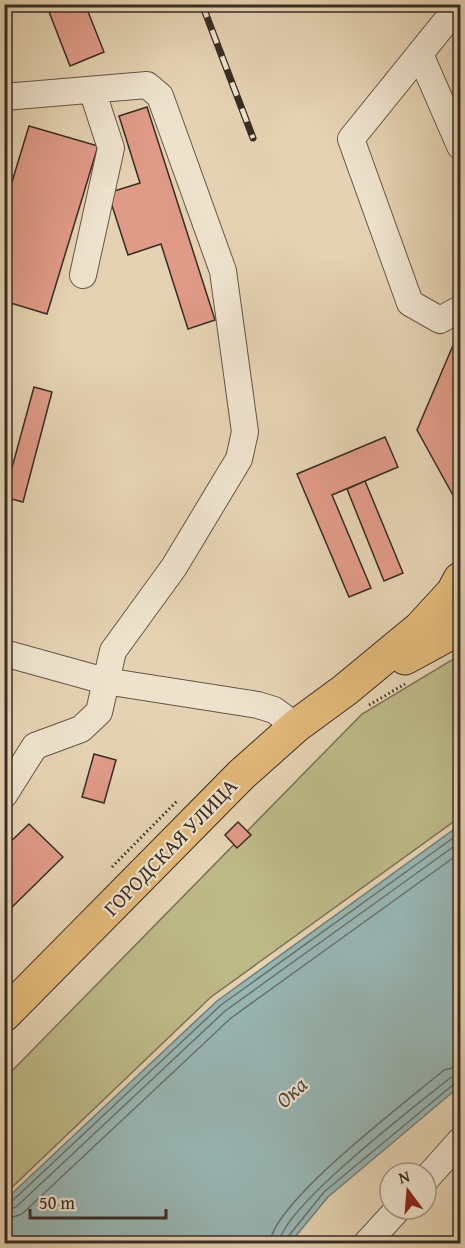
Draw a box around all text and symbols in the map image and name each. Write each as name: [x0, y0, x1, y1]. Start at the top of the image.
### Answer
street label: ГОРОДСКАЯ УЛИЦА: [96, 771, 244, 923]
water label: Ока: [268, 1069, 314, 1115]
north arrow: [378, 1161, 438, 1221]
text: N: [395, 1163, 413, 1190]
scale bar: [30, 1182, 166, 1220]
text: 50 m: [39, 1189, 75, 1216]

